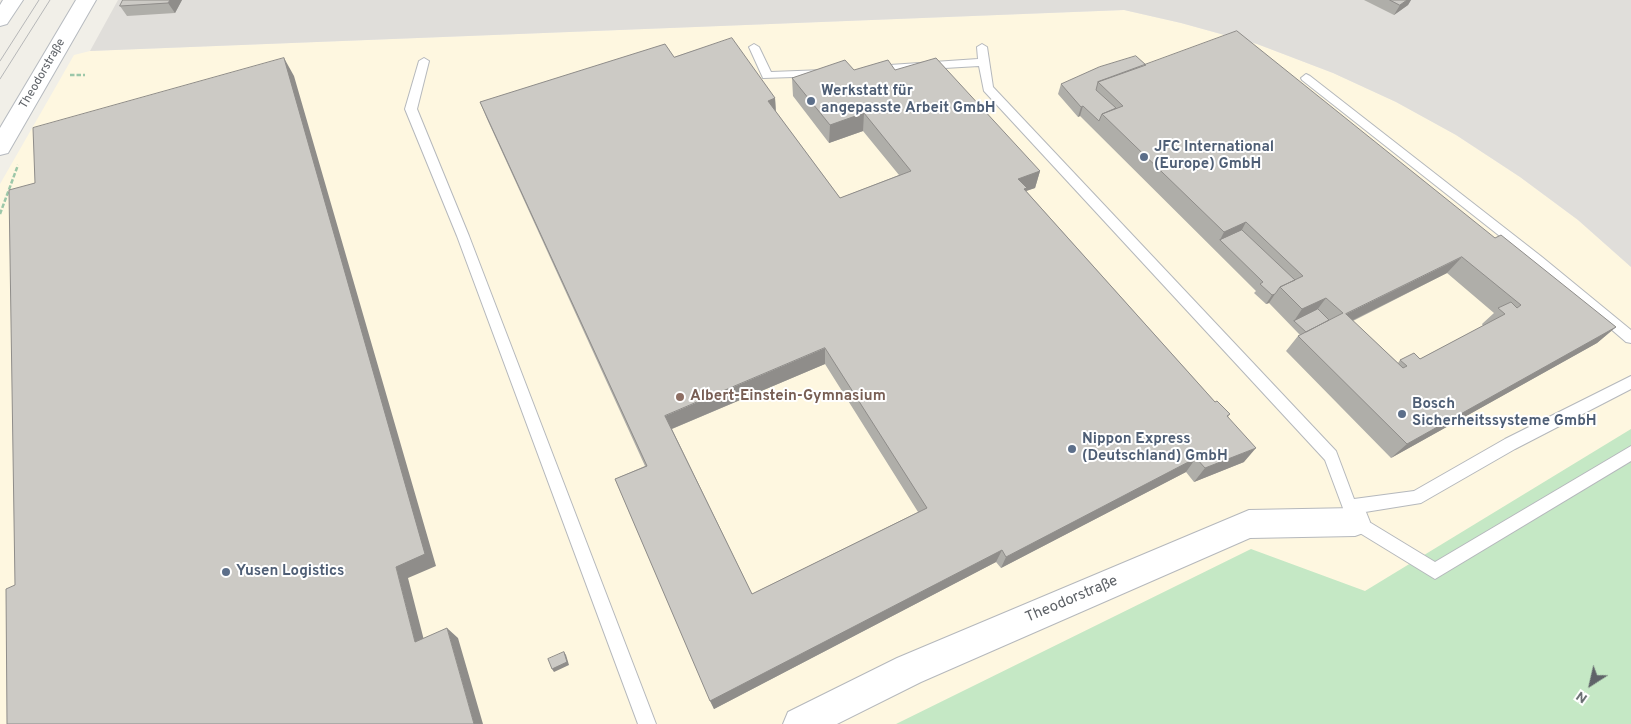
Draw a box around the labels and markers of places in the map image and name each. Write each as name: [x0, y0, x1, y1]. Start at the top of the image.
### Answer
place label: Werkstatt für angepasste Arbeit GmbH: [821, 83, 996, 118]
marker: Werkstatt für angepasste Arbeit GmbH: [805, 95, 817, 107]
place label: JFC International (Europe) GmbH: [1154, 139, 1274, 174]
marker: JFC International (Europe) GmbH: [1138, 151, 1150, 163]
place label: Albert-Einstein-Gymnasium: [690, 388, 886, 406]
marker: Albert-Einstein-Gymnasium: [674, 391, 686, 403]
place label: Bosch Sicherheitssysteme GmbH: [1412, 396, 1597, 431]
marker: Bosch Sicherheitssysteme GmbH: [1396, 408, 1408, 420]
place label: Nippon Express (Deutschland) GmbH: [1082, 431, 1228, 466]
marker: Nippon Express (Deutschland) GmbH: [1066, 443, 1078, 455]
place label: Yusen Logistics: [236, 563, 344, 581]
marker: Yusen Logistics: [220, 566, 232, 578]

